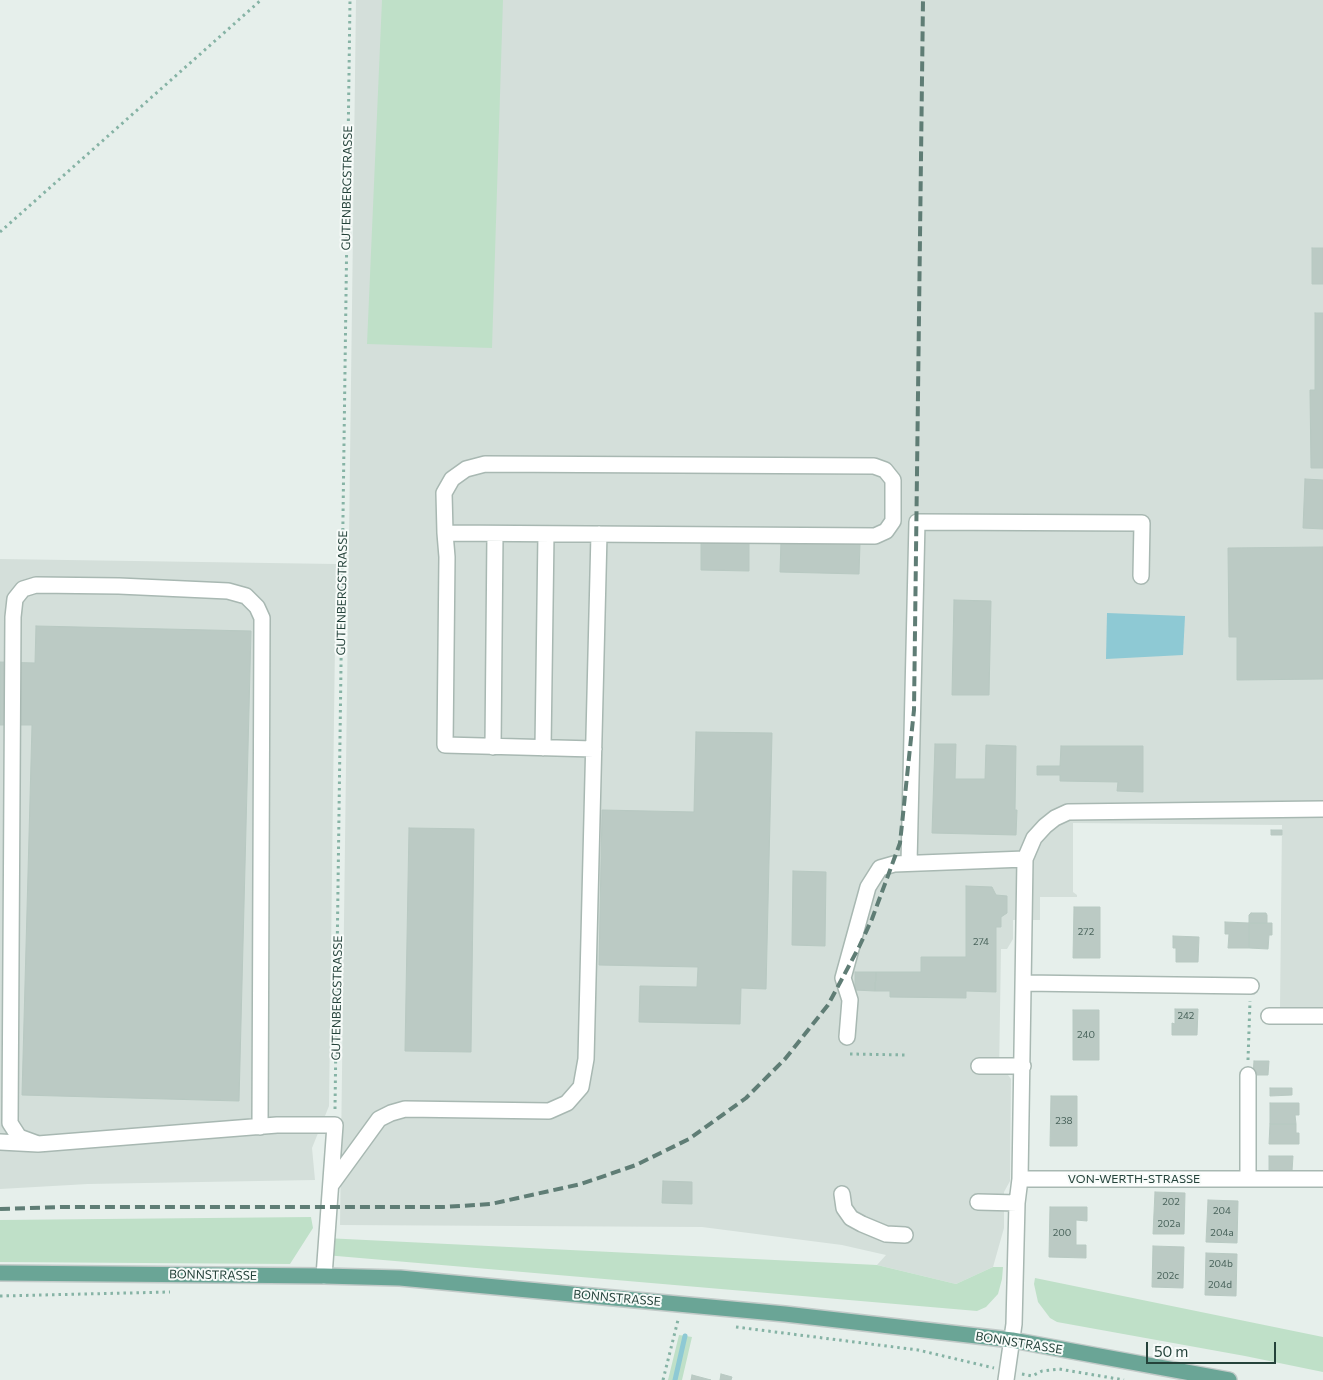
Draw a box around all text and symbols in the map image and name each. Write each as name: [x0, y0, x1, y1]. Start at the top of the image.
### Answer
street label: GUTENBERGSTRASSE: [339, 125, 355, 251]
street label: GUTENBERGSTRASSE: [334, 530, 350, 656]
house number: 272: [1078, 926, 1094, 938]
street label: GUTENBERGSTRASSE: [329, 935, 345, 1061]
house number: 274: [973, 936, 989, 948]
house number: 242: [1178, 1010, 1194, 1022]
house number: 240: [1077, 1029, 1095, 1041]
house number: 238: [1055, 1115, 1073, 1127]
street label: VON-WERTH-STRASSE: [1068, 1172, 1200, 1186]
house number: 202: [1162, 1196, 1180, 1208]
house number: 204: [1213, 1205, 1231, 1217]
house number: 202a: [1158, 1218, 1180, 1230]
house number: 200: [1053, 1227, 1071, 1239]
house number: 204a: [1210, 1227, 1234, 1239]
house number: 204b: [1209, 1258, 1233, 1270]
street label: BONNSTRASSE: [169, 1267, 257, 1283]
house number: 202c: [1157, 1270, 1179, 1282]
house number: 204d: [1208, 1279, 1232, 1291]
street label: BONNSTRASSE: [573, 1287, 661, 1309]
street label: BONNSTRASSE: [975, 1329, 1063, 1357]
scale bar: [1148, 1332, 1278, 1364]
text: 50 m: [1154, 1342, 1188, 1360]

